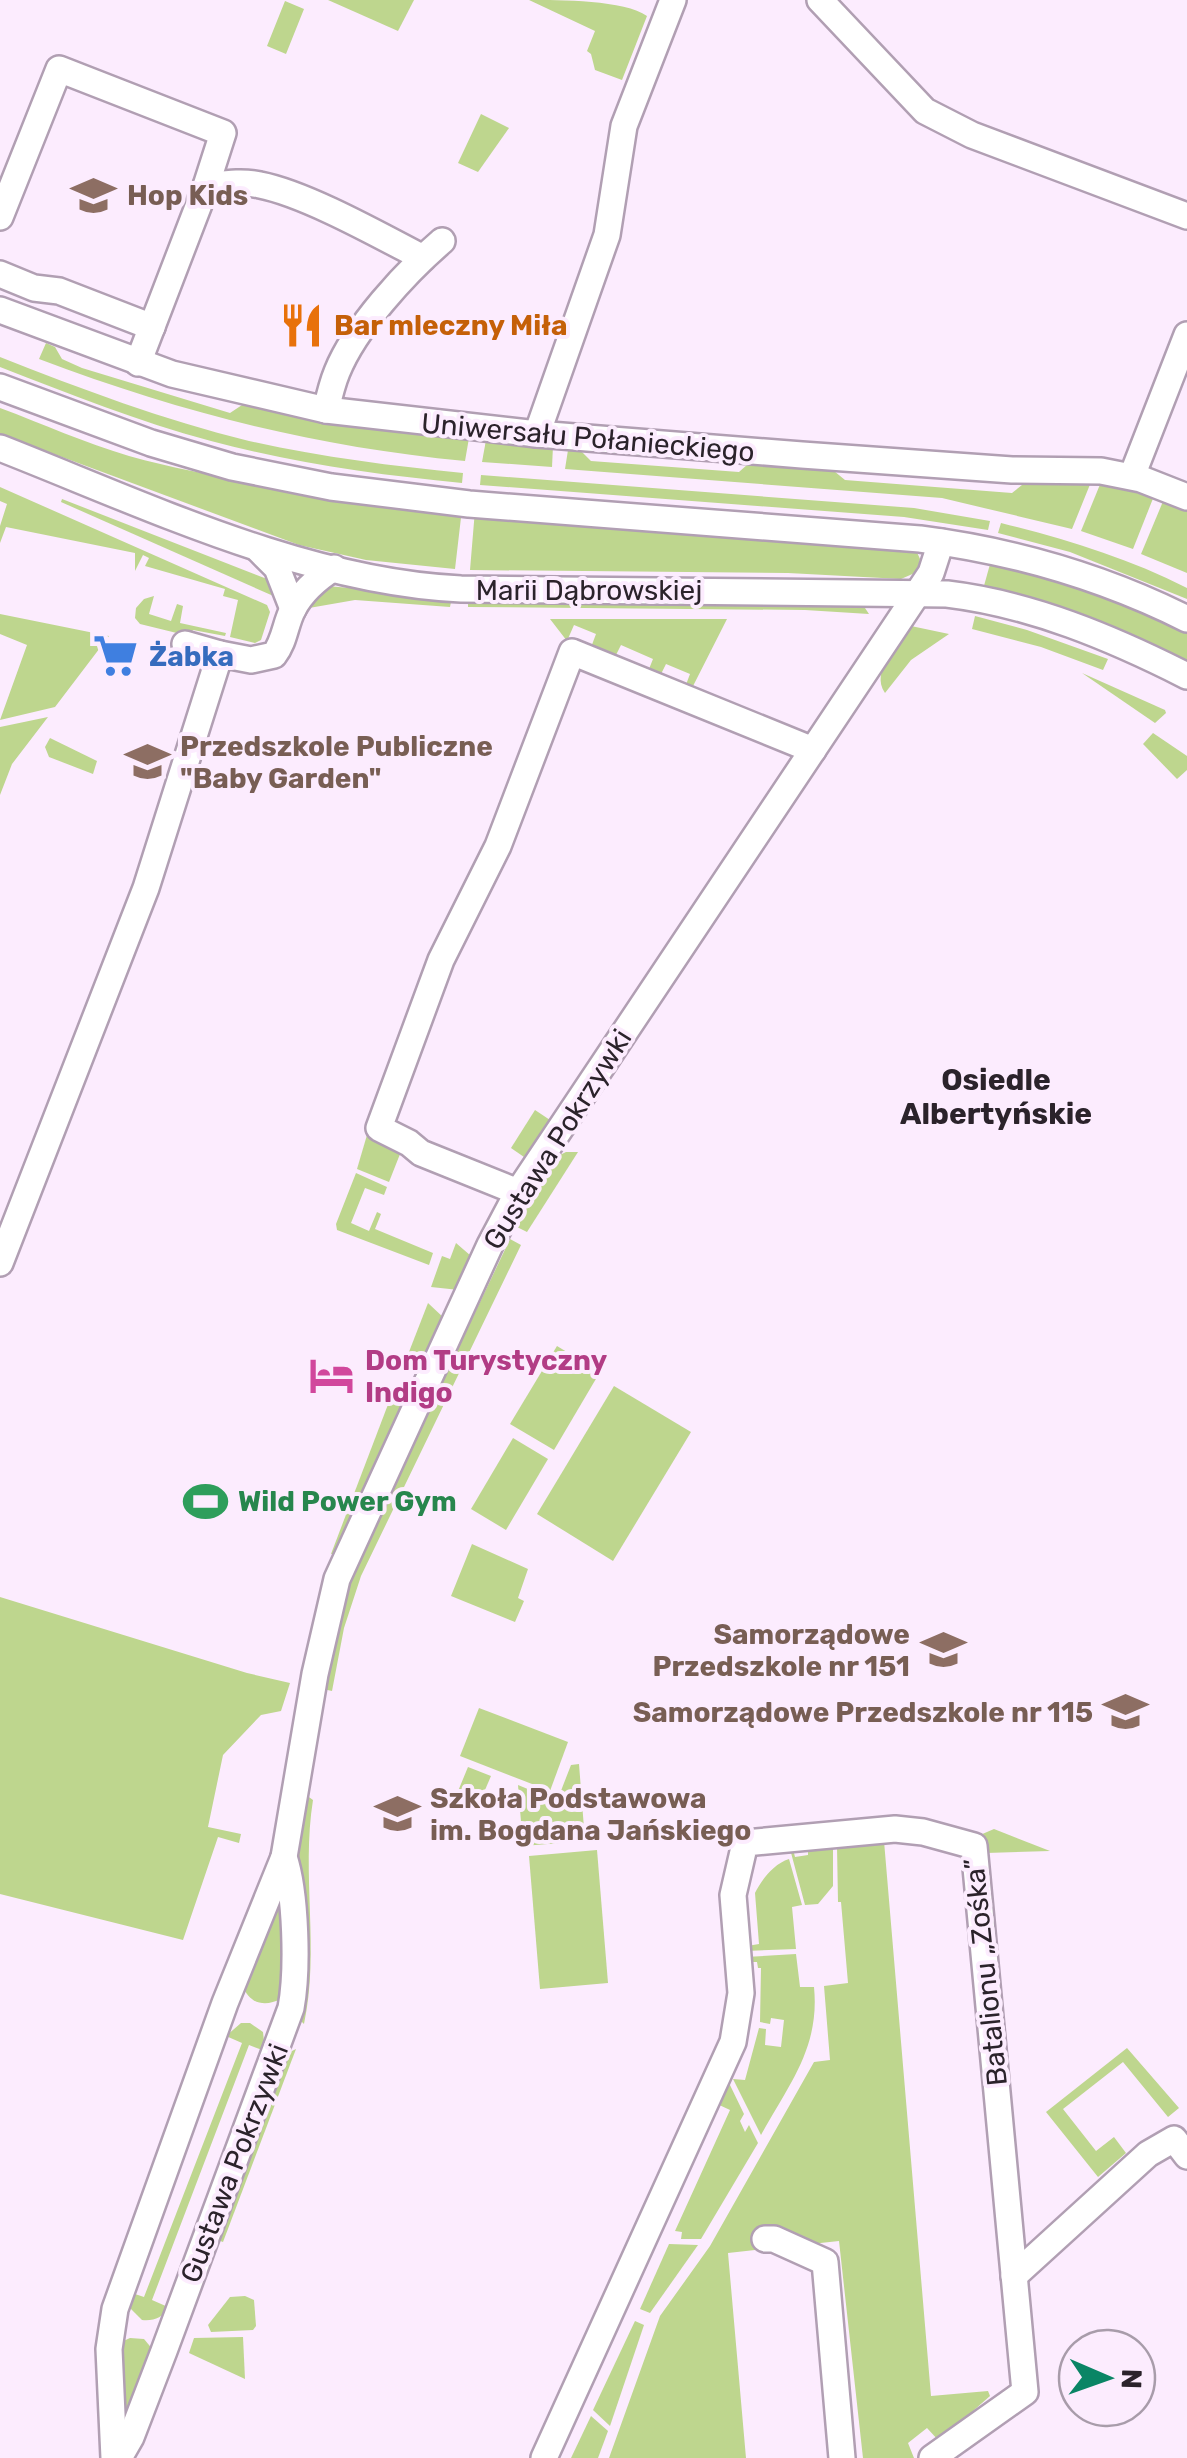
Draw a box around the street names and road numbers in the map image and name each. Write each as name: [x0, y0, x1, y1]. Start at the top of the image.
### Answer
street label: Uniwersału Połanieckiego: [420, 406, 756, 469]
street label: Marii Dąbrowskiej: [476, 574, 702, 607]
street label: Gustawa Pokrzywki: [476, 1023, 638, 1255]
street label: Batalionu „Zośka”: [957, 1857, 1014, 2087]
street label: Gustawa Pokrzywki: [174, 2039, 295, 2287]

